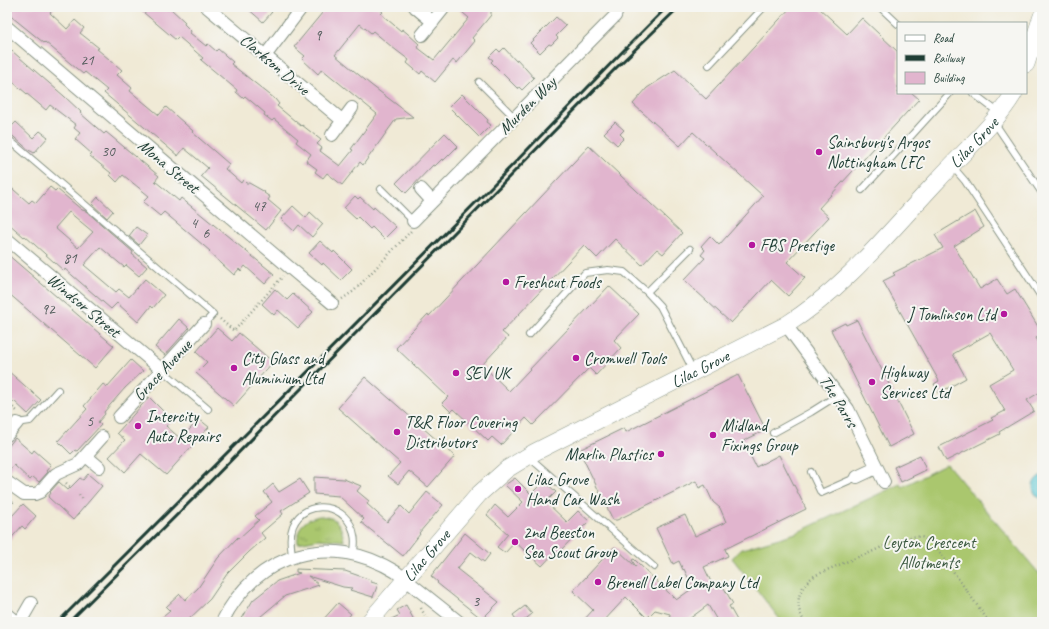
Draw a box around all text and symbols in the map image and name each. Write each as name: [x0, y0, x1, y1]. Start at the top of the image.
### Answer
legend: [897, 22, 1027, 94]
house number: 9: [315, 26, 323, 45]
street label: Clarkson Drive: [236, 29, 315, 101]
text: Road: [933, 30, 955, 46]
text: Railway: [933, 50, 965, 66]
house number: 21: [80, 51, 95, 70]
text: Building: [933, 70, 965, 86]
street label: Murden Way: [494, 71, 562, 139]
street label: Lilac Grove: [945, 112, 1004, 172]
place label: Sainsbury's Argos Nottingham LFC: [827, 132, 931, 173]
street label: Mona Street: [134, 135, 205, 200]
house number: 30: [101, 142, 116, 161]
marker: Sainsbury's Argos Nottingham LFC: [814, 147, 824, 157]
house number: 47: [252, 197, 267, 216]
house number: 4: [191, 214, 199, 233]
house number: 6: [203, 224, 211, 243]
place label: FBS Prestige: [760, 235, 835, 256]
marker: FBS Prestige: [747, 240, 757, 250]
house number: 81: [63, 249, 78, 268]
street label: Windsor Street: [43, 269, 126, 344]
place label: Freshcut Foods: [514, 272, 603, 293]
marker: Freshcut Foods: [501, 277, 511, 287]
house number: 92: [41, 300, 56, 319]
place label: J Tomlinson Ltd: [907, 304, 998, 325]
marker: J Tomlinson Ltd: [999, 309, 1009, 319]
street label: Grace Avenue: [129, 334, 197, 405]
street label: Lilac Grove: [668, 345, 734, 392]
place label: City Glass and Aluminium Ltd: [242, 348, 326, 389]
place label: Cromwell Tools: [584, 348, 668, 369]
marker: Cromwell Tools: [571, 353, 581, 363]
place label: Highway Services Ltd: [880, 362, 952, 403]
marker: City Glass and Aluminium Ltd: [229, 363, 239, 373]
place label: SEV UK: [464, 363, 513, 384]
marker: SEV UK: [451, 368, 461, 378]
street label: The Parrs: [814, 371, 864, 433]
marker: Highway Services Ltd: [867, 377, 877, 387]
place label: Intercity Auto Repairs: [146, 406, 222, 447]
house number: 5: [87, 412, 95, 431]
place label: T&R Floor Covering Distributors: [405, 412, 518, 453]
place label: Midland Fixings Group: [721, 415, 799, 456]
marker: Intercity Auto Repairs: [133, 421, 143, 431]
marker: T&R Floor Covering Distributors: [392, 427, 402, 437]
marker: Midland Fixings Group: [708, 430, 718, 440]
place label: Marlin Plastics: [565, 444, 654, 465]
marker: Marlin Plastics: [656, 449, 666, 459]
place label: Lilac Grove Hand Car Wash: [526, 469, 621, 510]
marker: Lilac Grove Hand Car Wash: [513, 484, 523, 494]
place label: 2nd Beeston Sea Scout Group: [523, 522, 619, 563]
street label: Lilac Grove: [399, 524, 456, 586]
park label: Leyton Crescent Allotments: [883, 532, 978, 573]
marker: 2nd Beeston Sea Scout Group: [510, 537, 520, 547]
place label: Brenell Label Company Ltd: [606, 572, 760, 593]
marker: Brenell Label Company Ltd: [593, 577, 603, 587]
house number: 3: [473, 592, 481, 611]

